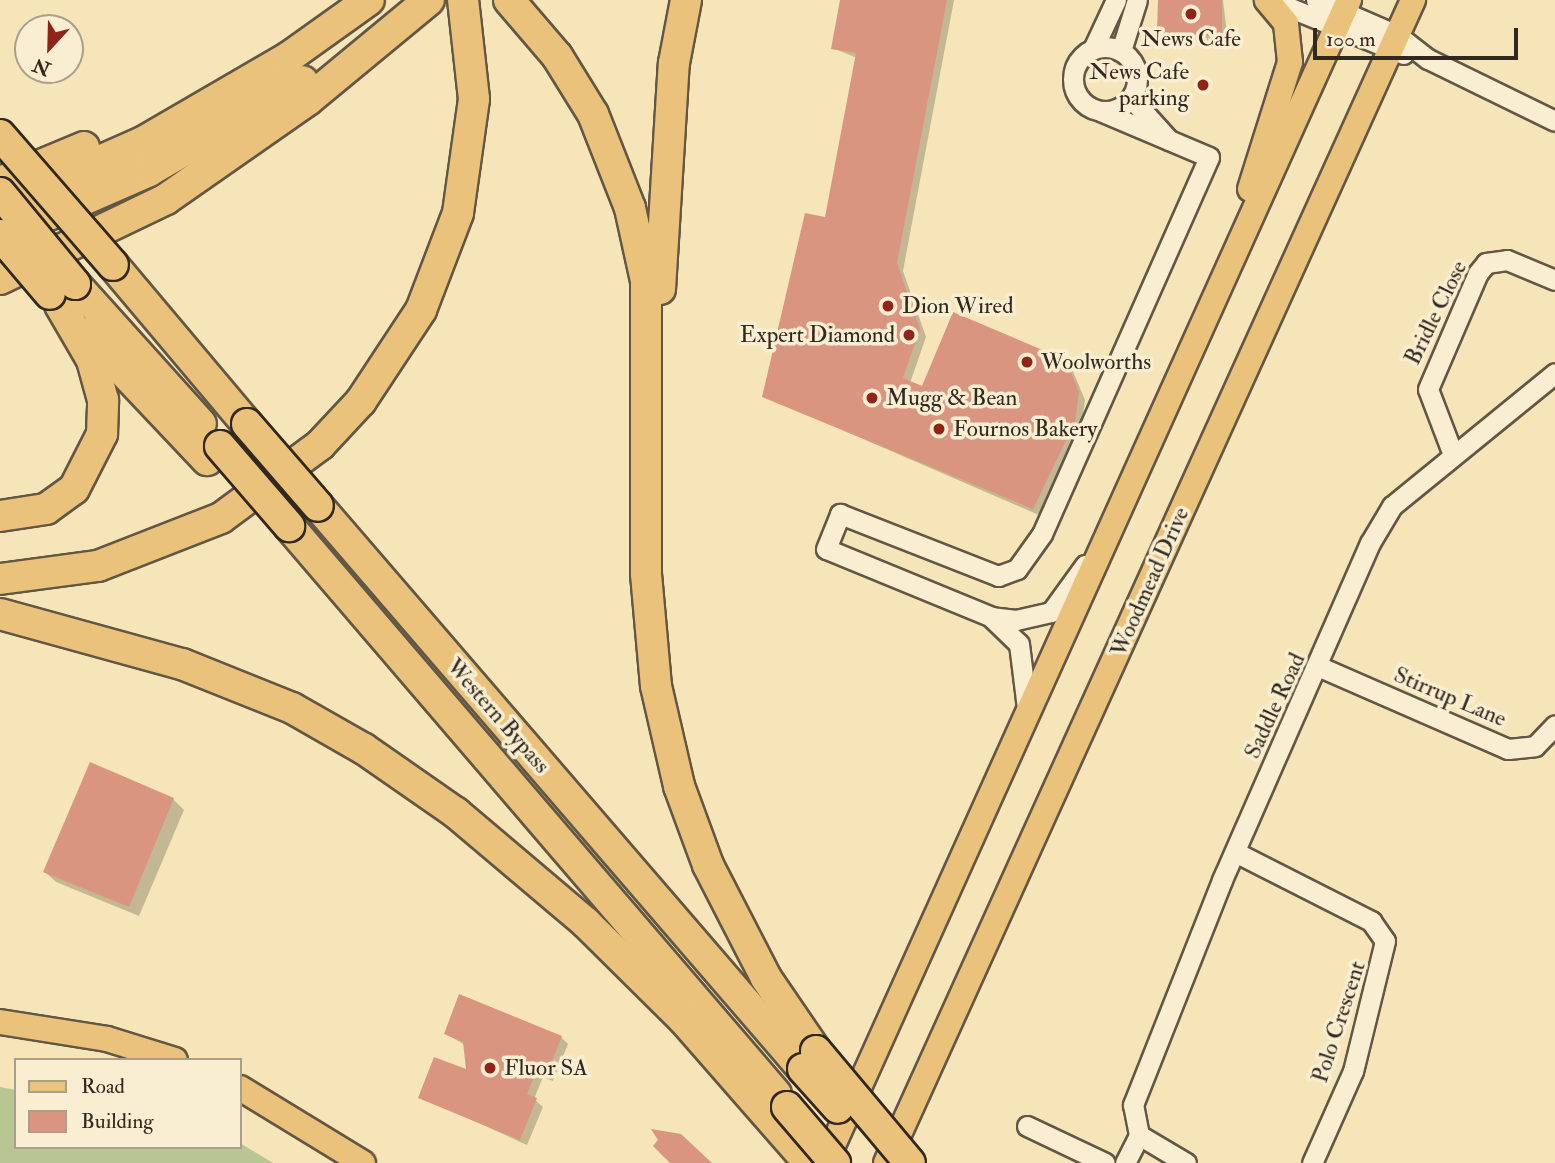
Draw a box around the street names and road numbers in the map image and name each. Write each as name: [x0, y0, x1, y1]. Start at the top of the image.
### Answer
street label: Bridle Close: [1399, 256, 1473, 370]
street label: Woodmead Drive: [1105, 503, 1195, 661]
street label: Saddle Road: [1239, 649, 1311, 763]
street label: Western Bypass: [441, 653, 555, 779]
street label: Stirrup Lane: [1390, 661, 1510, 733]
street label: Polo Crescent: [1306, 958, 1372, 1086]

